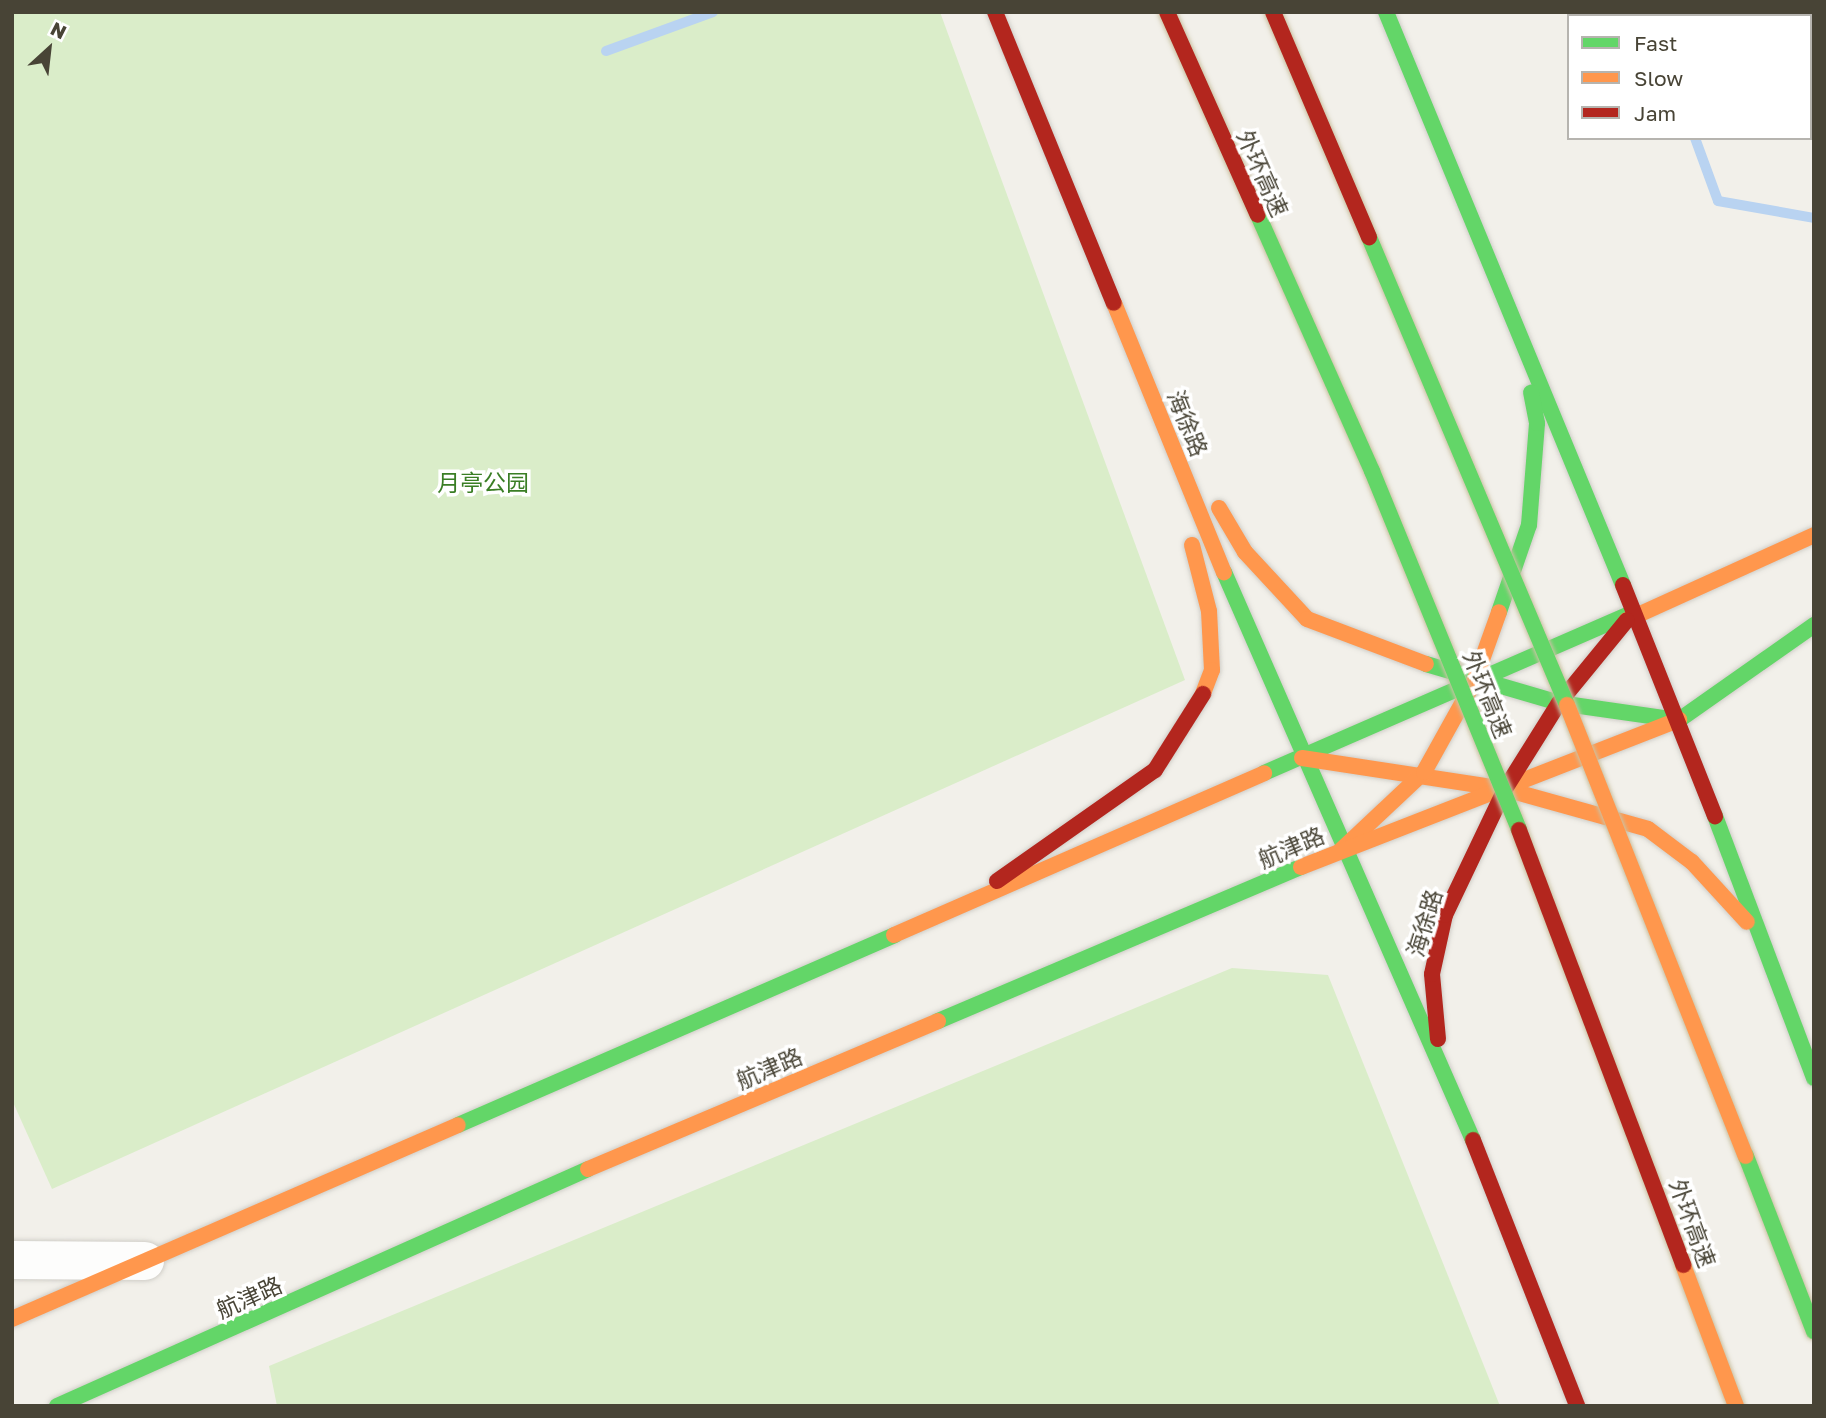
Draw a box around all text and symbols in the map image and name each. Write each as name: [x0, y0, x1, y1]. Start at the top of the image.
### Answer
north arrow: [14, 14, 84, 84]
legend: [1567, 14, 1812, 140]
text: N: [47, 16, 70, 43]
text: Fast: [1634, 30, 1677, 56]
text: Slow: [1634, 65, 1683, 91]
text: Jam: [1634, 100, 1676, 126]
street label: 外环高速: [1232, 125, 1294, 221]
street label: 海徐路: [1162, 386, 1214, 460]
park label: 月亭公园: [437, 468, 529, 496]
street label: 外环高速: [1458, 646, 1518, 742]
street label: 航津路: [1254, 821, 1328, 873]
street label: 海徐路: [1401, 886, 1447, 960]
street label: 航津路: [732, 1042, 806, 1094]
street label: 外环高速: [1664, 1175, 1722, 1271]
street label: 航津路: [212, 1270, 286, 1324]

